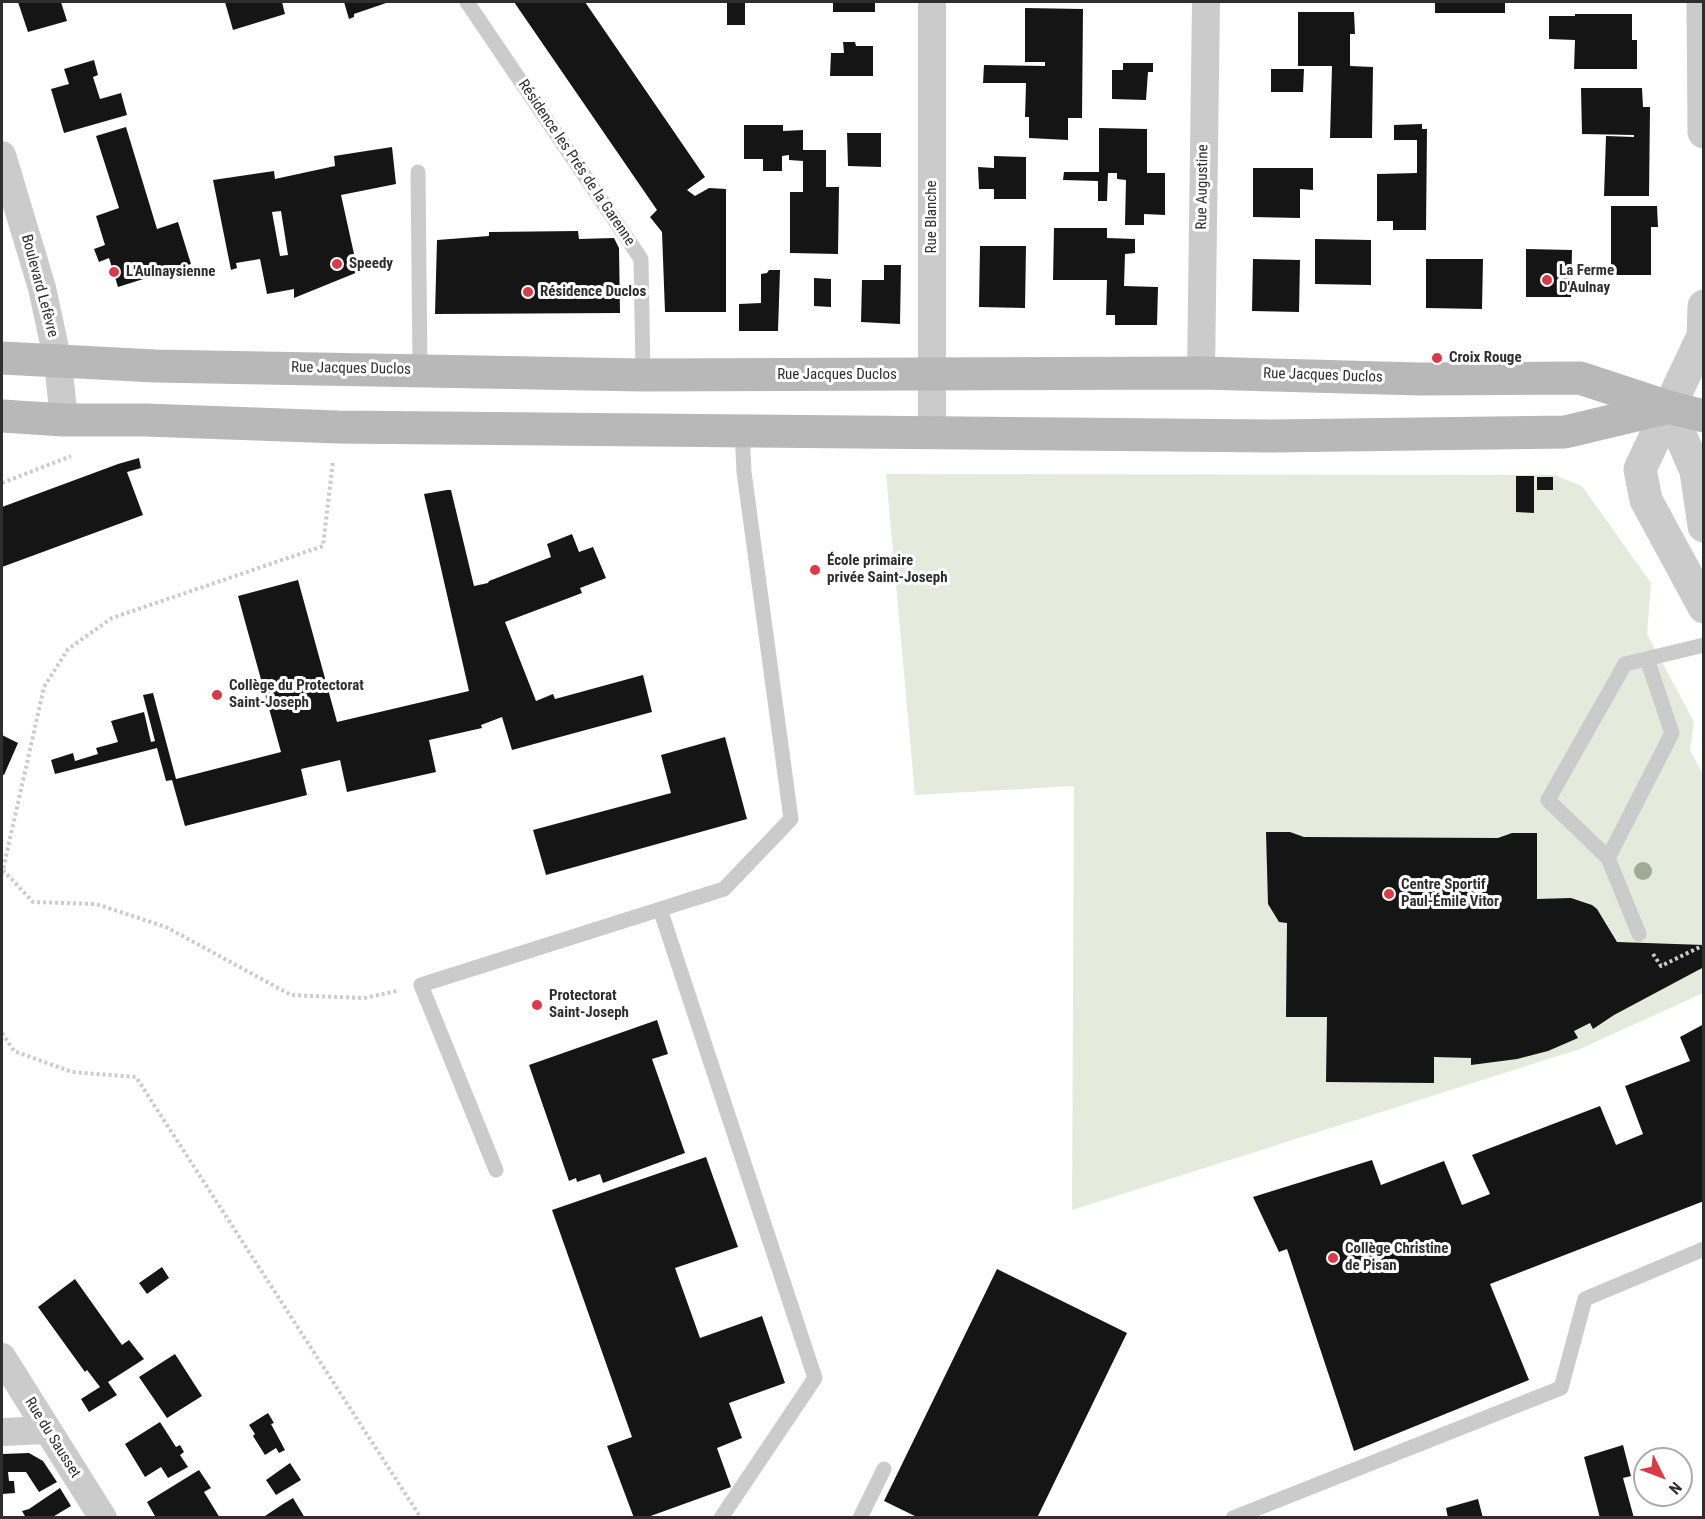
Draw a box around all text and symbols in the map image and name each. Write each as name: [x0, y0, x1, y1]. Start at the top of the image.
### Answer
street label: Résidence les Prés de la Garenne: [514, 77, 638, 249]
street label: Rue Augustine: [1193, 144, 1213, 230]
street label: Rue Blanche: [923, 181, 941, 253]
street label: Boulevard Lefèvre: [17, 233, 61, 339]
place label: Speedy: [349, 255, 393, 273]
marker: Speedy: [330, 257, 344, 271]
place label: La Ferme D'Aulnay: [1559, 262, 1614, 297]
place label: L'Aulnaysienne: [126, 263, 215, 281]
marker: L'Aulnaysienne: [107, 265, 121, 279]
marker: La Ferme D'Aulnay: [1540, 273, 1554, 287]
place label: Résidence Duclos: [540, 283, 646, 301]
marker: Résidence Duclos: [521, 285, 535, 299]
place label: Croix Rouge: [1449, 349, 1522, 367]
marker: Croix Rouge: [1430, 351, 1444, 365]
street label: Rue Jacques Duclos: [291, 359, 411, 379]
street label: Rue Jacques Duclos: [1263, 365, 1383, 387]
street label: Rue Jacques Duclos: [777, 366, 897, 384]
place label: École primaire privée Saint-Joseph: [827, 552, 948, 587]
marker: École primaire privée Saint-Joseph: [808, 563, 822, 577]
place label: Collège du Protectorat Saint-Joseph: [229, 677, 364, 712]
marker: Collège du Protectorat Saint-Joseph: [210, 688, 224, 702]
place label: Centre Sportif Paul-Émile Vitor: [1401, 876, 1499, 911]
marker: Centre Sportif Paul-Émile Vitor: [1382, 887, 1396, 901]
place label: Protectorat Saint-Joseph: [549, 987, 629, 1022]
marker: Protectorat Saint-Joseph: [530, 998, 544, 1012]
place label: Collège Christine de Pisan: [1345, 1240, 1448, 1275]
marker: Collège Christine de Pisan: [1326, 1251, 1340, 1265]
street label: Rue du Sausset: [20, 1395, 84, 1481]
north arrow: [1633, 1447, 1693, 1507]
text: N: [1665, 1478, 1686, 1498]

